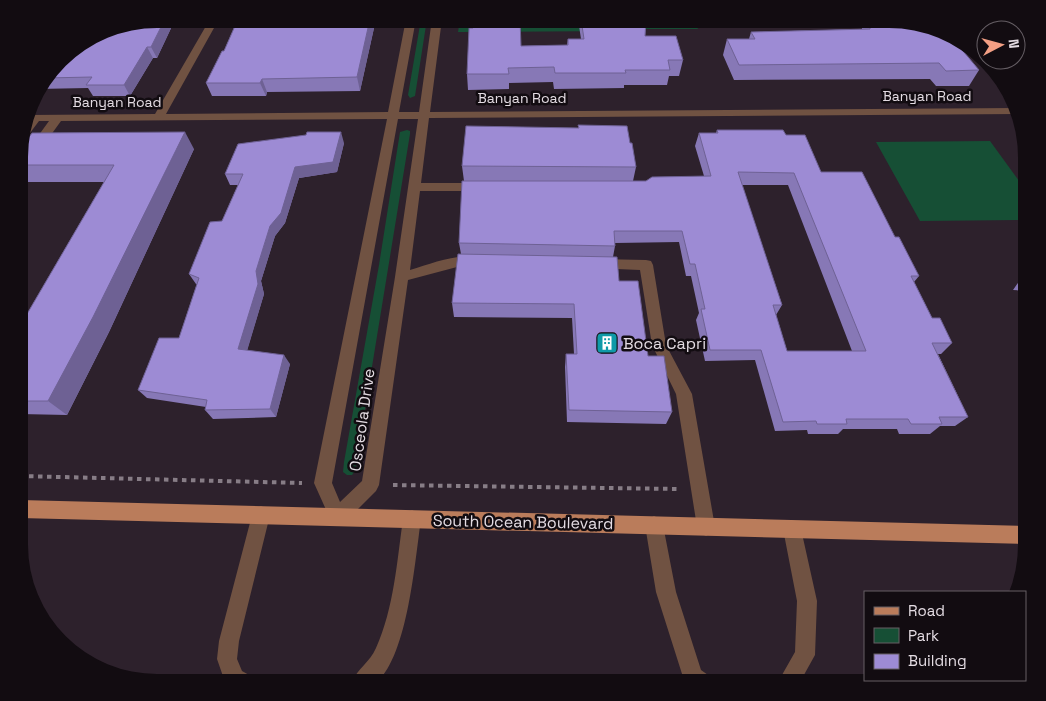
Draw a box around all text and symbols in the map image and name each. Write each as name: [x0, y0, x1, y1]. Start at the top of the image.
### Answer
north arrow: [976, 20, 1026, 70]
text: N: [1004, 38, 1023, 49]
street label: Banyan Road: [883, 87, 971, 105]
street label: Banyan Road: [478, 89, 566, 107]
street label: Banyan Road: [73, 93, 161, 111]
building icon: Boca Capri: [595, 331, 619, 355]
place label: Boca Capri: [623, 333, 706, 354]
street label: Osceola Drive: [344, 367, 380, 473]
street label: South Ocean Boulevard: [433, 510, 613, 534]
legend: [864, 591, 1026, 681]
text: Road: [908, 601, 945, 620]
text: Park: [908, 626, 939, 645]
text: Building: [908, 651, 967, 670]

